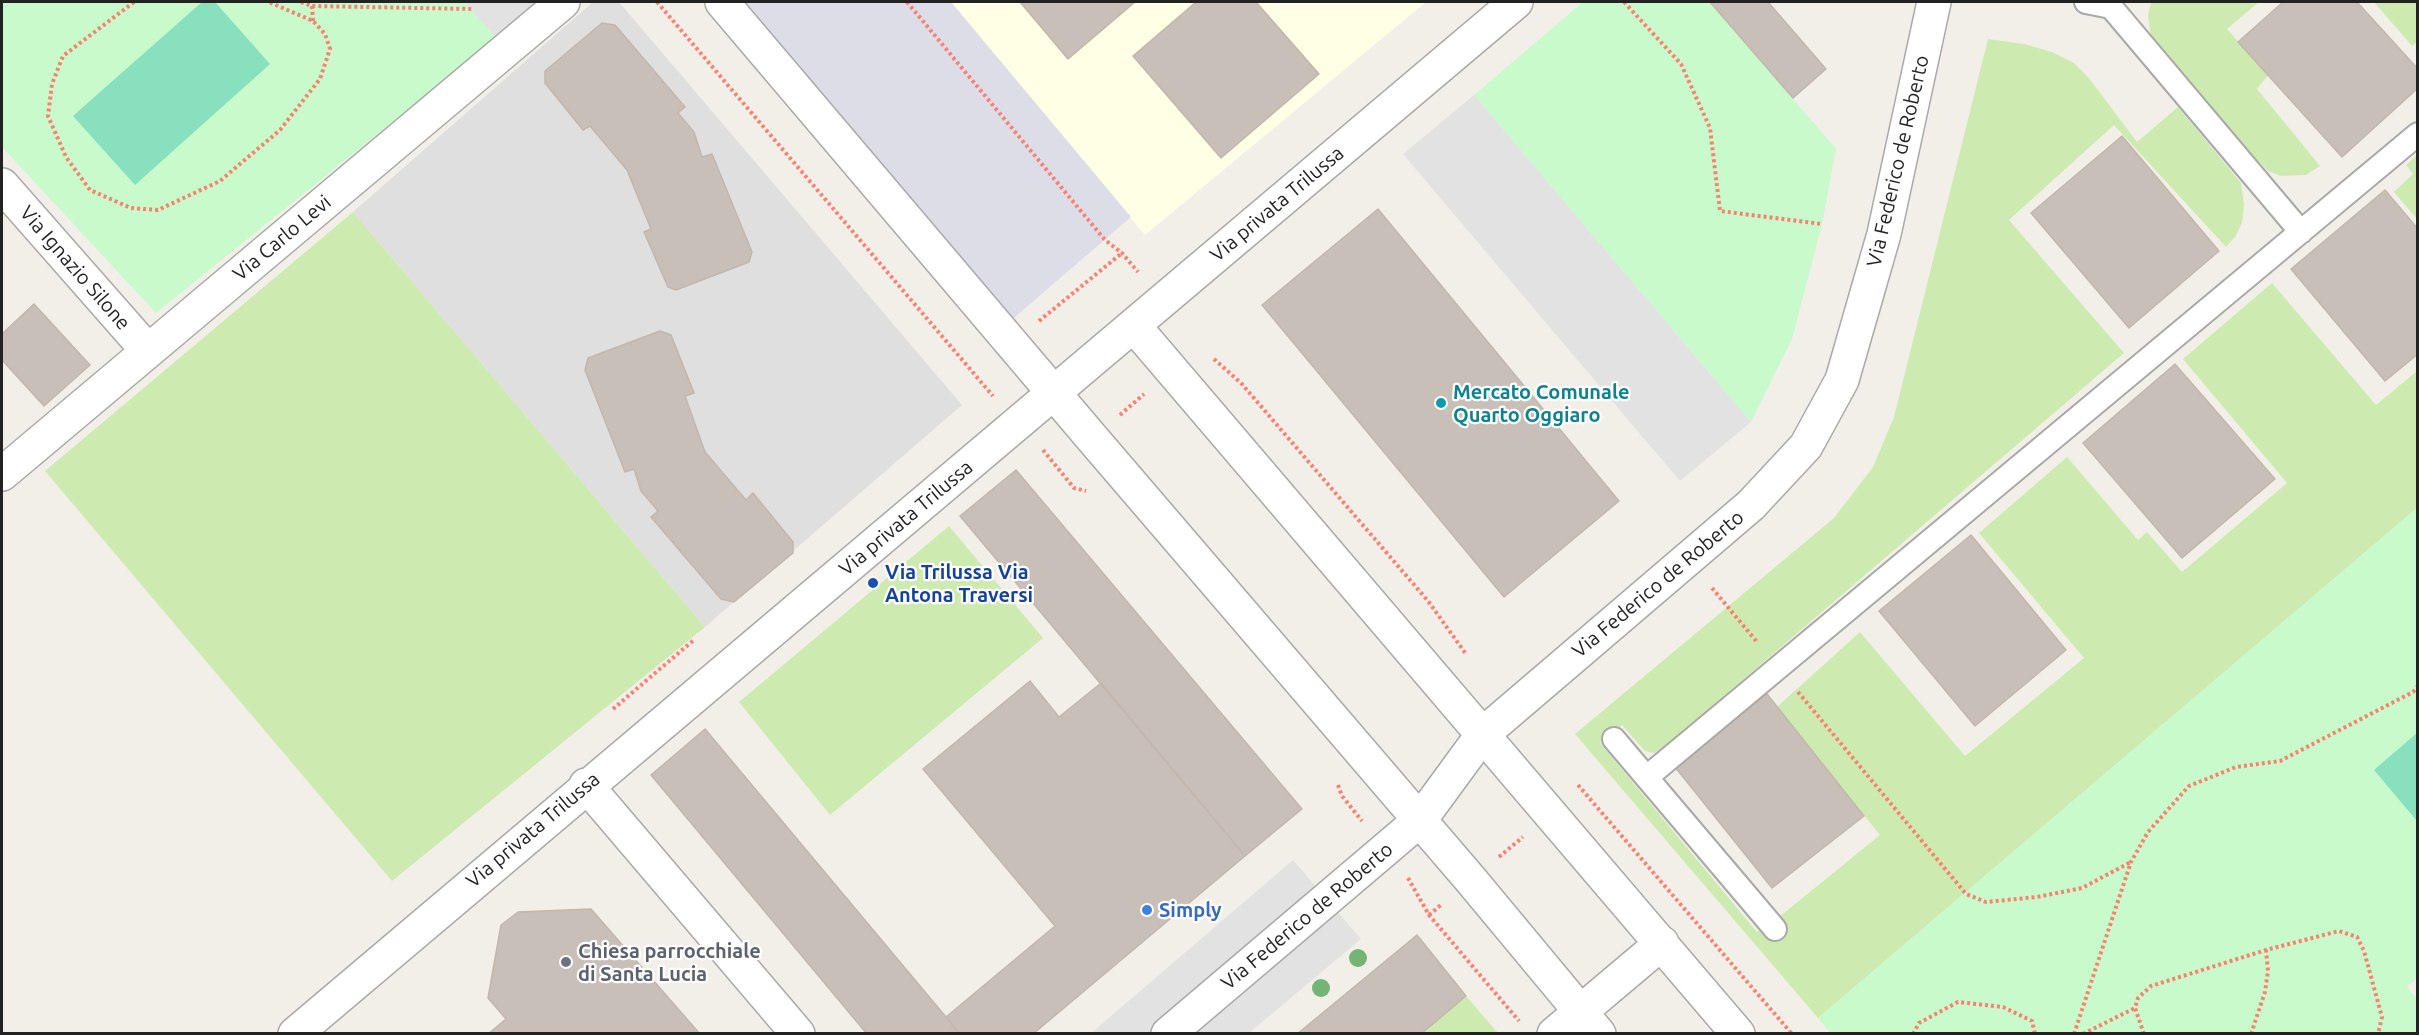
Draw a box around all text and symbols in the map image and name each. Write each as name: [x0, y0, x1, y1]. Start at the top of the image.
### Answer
street label: Via Federico de Roberto: [1862, 53, 1934, 269]
street label: Via privata Trilussa: [1205, 141, 1349, 267]
street label: Via Carlo Levi: [228, 190, 336, 286]
street label: Via Ignazio Silone: [15, 201, 135, 335]
place label: Mercato Comunale Quarto Oggiaro: [1453, 380, 1629, 427]
marker: Mercato Comunale Quarto Oggiaro: [1434, 396, 1448, 410]
street label: Via privata Trilussa: [834, 455, 978, 581]
street label: Via Federico de Roberto: [1567, 505, 1749, 663]
place label: Via Trilussa Via Antona Traversi: [885, 560, 1033, 607]
marker: Via Trilussa Via Antona Traversi: [866, 576, 880, 590]
street label: Via privata Trilussa: [461, 767, 605, 893]
street label: Via Federico de Roberto: [1216, 837, 1398, 995]
place label: Simply: [1159, 898, 1222, 922]
marker: Simply: [1140, 903, 1154, 917]
place label: Chiesa parrocchiale di Santa Lucia: [578, 939, 761, 986]
marker: Chiesa parrocchiale di Santa Lucia: [559, 955, 573, 969]

